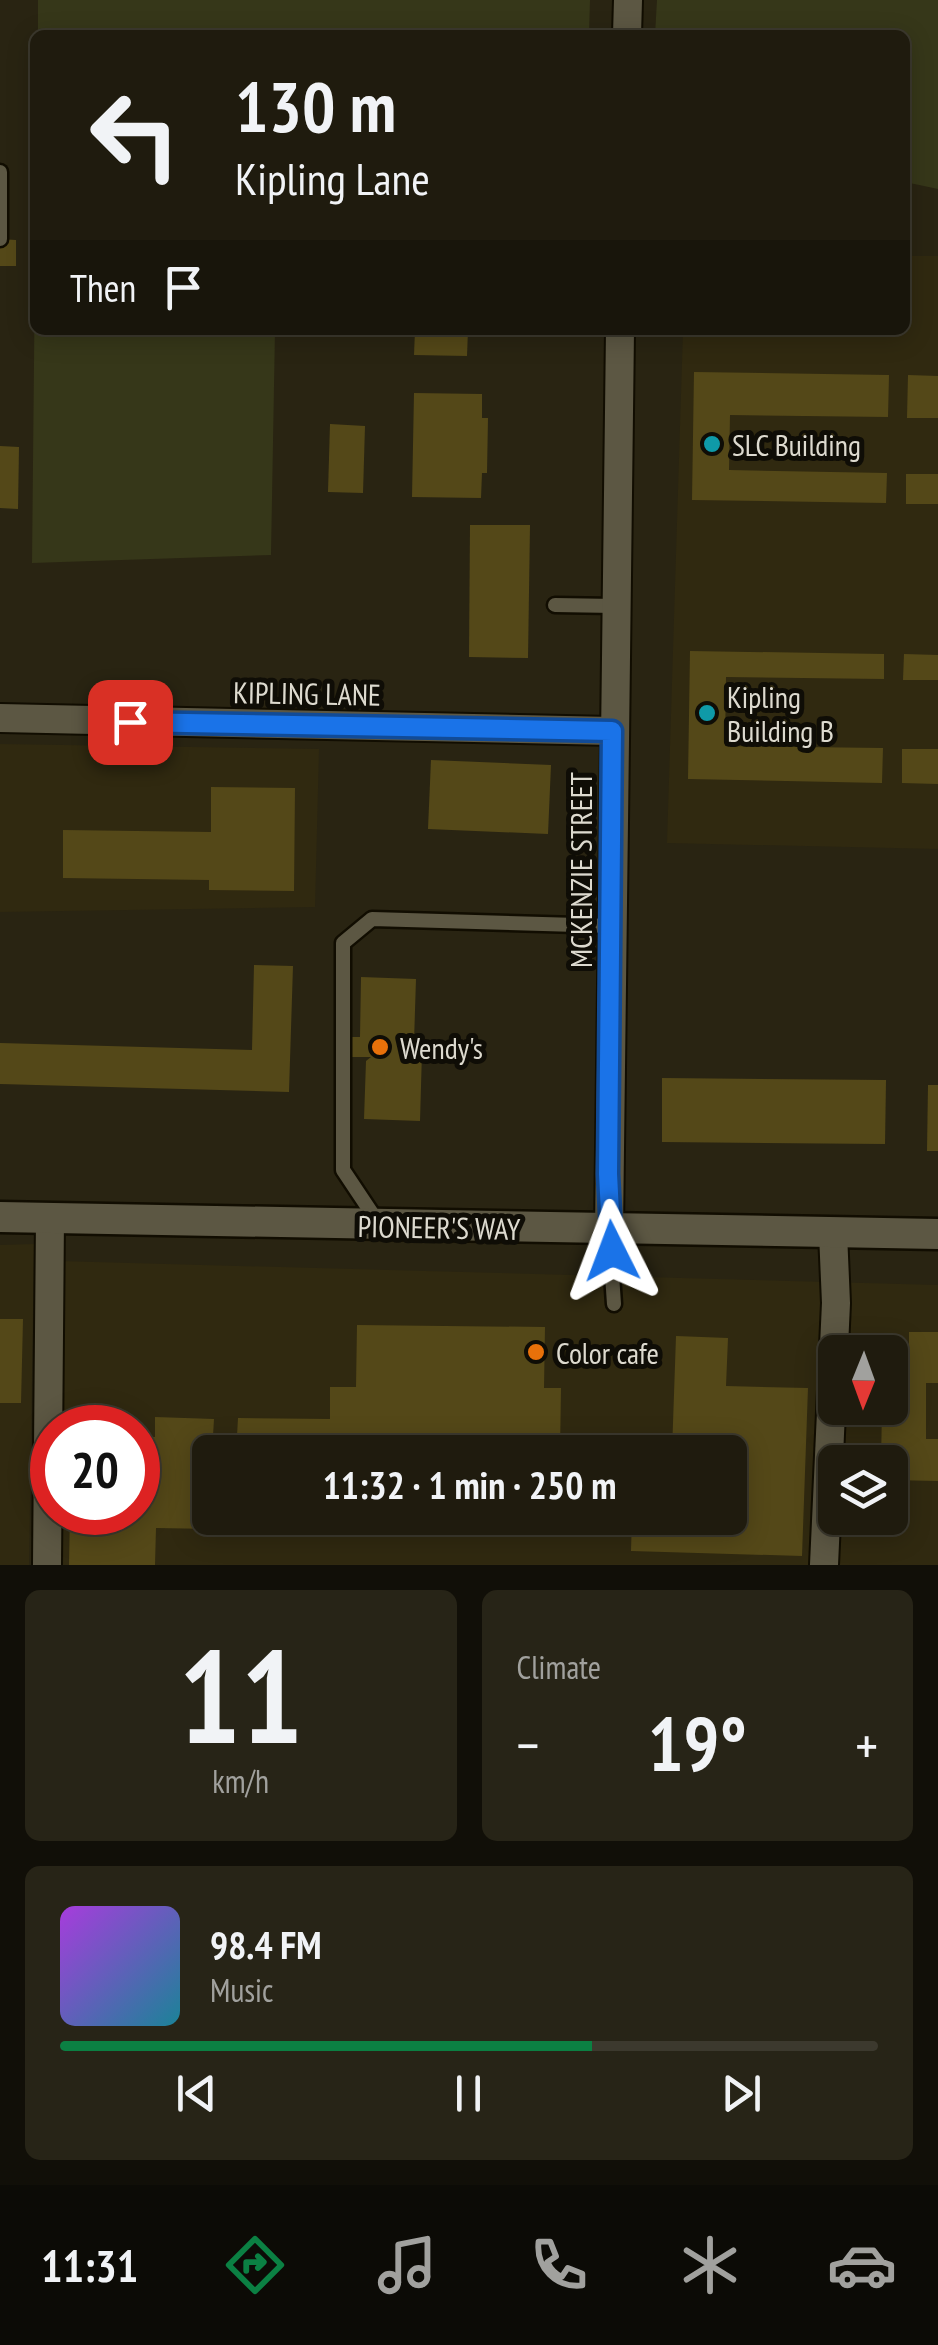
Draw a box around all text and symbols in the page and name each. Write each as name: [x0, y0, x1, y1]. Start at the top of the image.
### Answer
text: 130 m: [235, 61, 396, 151]
icon: left: [70, 70, 200, 200]
text: Kipling Lane: [235, 149, 430, 207]
icon: arrive: [156, 260, 211, 315]
text: Then: [70, 263, 136, 312]
place label: SLC Building: [732, 425, 861, 464]
marker: SLC Building: [701, 433, 723, 455]
street label: KIPLING LANE: [233, 672, 381, 714]
place label: Kipling Building B: [727, 677, 834, 750]
pin: [88, 680, 173, 765]
icon: arrive: [103, 695, 158, 750]
marker: Kipling Building B: [696, 702, 718, 724]
street label: MCKENZIE STREET: [561, 772, 600, 968]
place label: Wendy's: [400, 1028, 483, 1067]
marker: Wendy's: [369, 1036, 391, 1058]
position arrow: [560, 1199, 664, 1303]
street label: PIONEER'S WAY: [357, 1206, 521, 1248]
place label: Color cafe: [556, 1333, 659, 1372]
north arrow: [818, 1335, 908, 1425]
map controls: [818, 1335, 908, 1535]
marker: Color cafe: [525, 1341, 547, 1363]
speed limit sign: 20: [30, 1405, 160, 1535]
button: layers: [818, 1445, 908, 1535]
text: 11:32 · 1 min · 250 m: [323, 1460, 616, 1509]
text: 11: [179, 1611, 303, 1779]
text: Climate: [517, 1646, 601, 1688]
text: 19°: [648, 1695, 747, 1792]
text: −: [517, 1709, 539, 1780]
text: +: [855, 1709, 878, 1780]
text: km/h: [212, 1760, 269, 1802]
text: 98.4 FM: [210, 1920, 322, 1969]
text: Music: [210, 1969, 273, 2011]
icon: previous: [169, 2066, 224, 2121]
icon: pause: [441, 2066, 496, 2121]
icon: next: [714, 2066, 769, 2121]
icon: directions: [220, 2230, 290, 2300]
icon: music: [372, 2230, 442, 2300]
icon: phone: [524, 2230, 594, 2300]
icon: climate: [675, 2230, 745, 2300]
icon: car: [827, 2230, 897, 2300]
text: 11:31: [41, 2236, 138, 2294]

